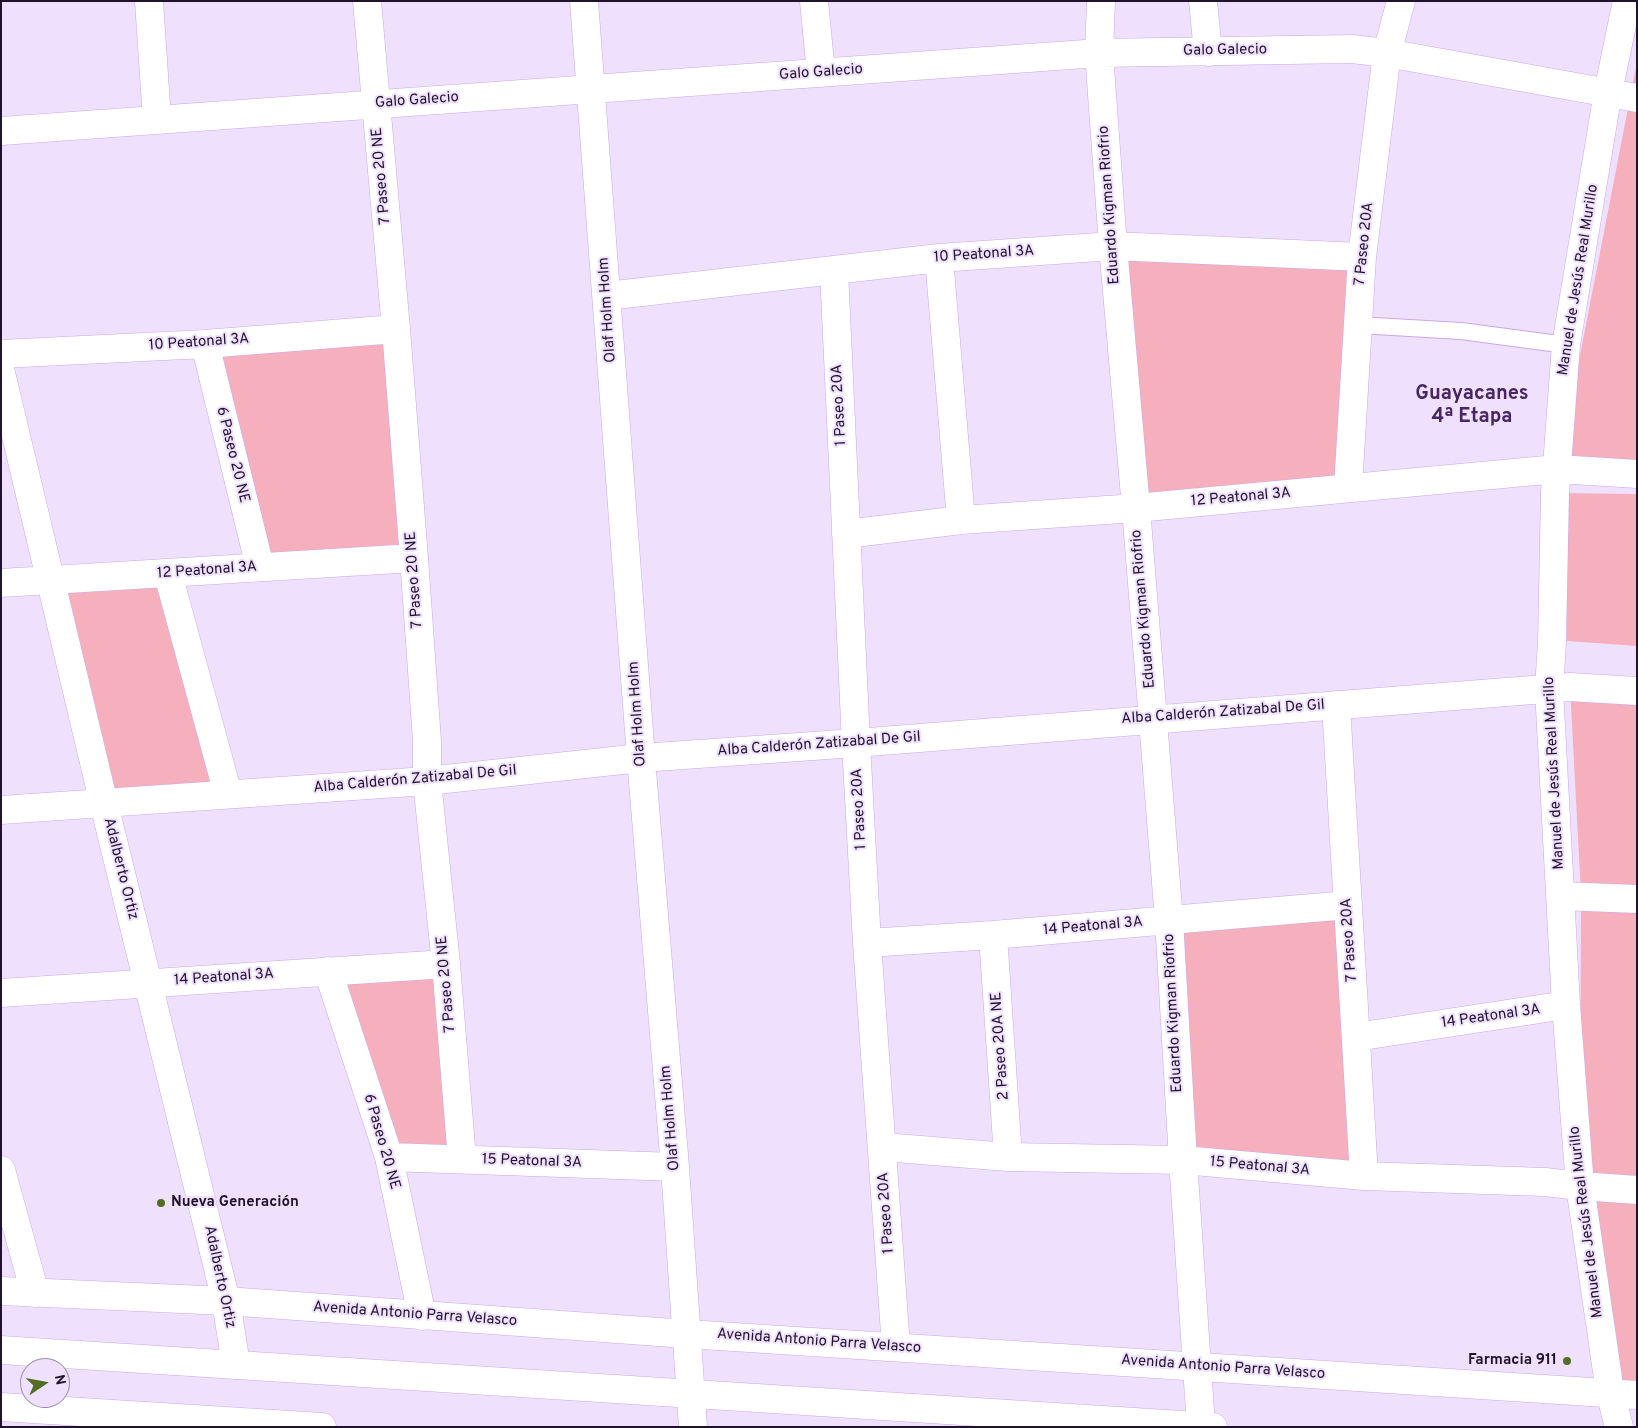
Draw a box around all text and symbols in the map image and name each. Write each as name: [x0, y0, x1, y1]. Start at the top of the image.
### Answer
street label: Galo Galecio: [1183, 41, 1267, 61]
street label: Galo Galecio: [778, 61, 864, 85]
street label: Galo Galecio: [374, 89, 460, 113]
street label: Eduardo Kigman Riofrio: [1095, 125, 1125, 285]
street label: 7 Paseo 20 NE: [369, 127, 395, 225]
street label: Manuel de Jesús Real Murillo: [1555, 183, 1603, 377]
street label: 7 Paseo 20A: [1352, 201, 1378, 287]
street label: 10 Peatonal 3A: [933, 243, 1035, 267]
street label: Olaf Holm Holm: [595, 257, 621, 363]
street label: 10 Peatonal 3A: [148, 331, 250, 355]
street label: 1 Paseo 20A: [829, 364, 851, 446]
district label: Guayacanes 4ª Etapa: [1415, 383, 1529, 430]
street label: 6 Paseo 20 NE: [211, 405, 253, 505]
street label: 12 Peatonal 3A: [1190, 485, 1292, 511]
street label: Eduardo Kigman Riofrio: [1128, 529, 1160, 689]
street label: 7 Paseo 20 NE: [403, 531, 427, 629]
street label: 12 Peatonal 3A: [156, 559, 258, 583]
street label: Olaf Holm Holm: [625, 661, 651, 767]
street label: Manuel de Jesús Real Murillo: [1541, 676, 1569, 870]
street label: Alba Calderón Zatizabal De Gil: [1121, 697, 1325, 729]
street label: Alba Calderón Zatizabal De Gil: [717, 729, 921, 761]
street label: Alba Calderón Zatizabal De Gil: [313, 762, 517, 798]
street label: 1 Paseo 20A: [849, 768, 871, 850]
street label: Adalberto Ortiz: [99, 816, 141, 922]
street label: 7 Paseo 20A: [1338, 897, 1362, 983]
street label: 14 Peatonal 3A: [1042, 914, 1144, 940]
street label: Eduardo Kigman Riofrio: [1161, 933, 1187, 1093]
street label: 7 Paseo 20 NE: [434, 935, 460, 1033]
street label: 14 Peatonal 3A: [173, 966, 275, 990]
street label: 2 Paseo 20A NE: [988, 991, 1014, 1101]
street label: 14 Peatonal 3A: [1440, 1001, 1542, 1033]
street label: Olaf Holm Holm: [657, 1064, 685, 1172]
street label: 6 Paseo 20 NE: [359, 1092, 403, 1192]
street label: Manuel de Jesús Real Murillo: [1566, 1125, 1608, 1319]
street label: 15 Peatonal 3A: [482, 1151, 582, 1173]
street label: 15 Peatonal 3A: [1209, 1154, 1311, 1180]
street label: 1 Paseo 20A: [875, 1172, 899, 1254]
place label: Nueva Generación: [171, 1194, 299, 1212]
marker: Nueva Generación: [155, 1197, 167, 1209]
street label: Adalberto Ortiz: [199, 1224, 239, 1330]
street label: Avenida Antonio Parra Velasco: [312, 1299, 518, 1331]
street label: Avenida Antonio Parra Velasco: [716, 1326, 922, 1358]
street label: Avenida Antonio Parra Velasco: [1120, 1352, 1326, 1384]
place label: Farmacia 911: [1468, 1352, 1557, 1370]
marker: Farmacia 911: [1561, 1355, 1573, 1367]
north arrow: [20, 1358, 70, 1408]
text: N: [50, 1373, 69, 1387]

